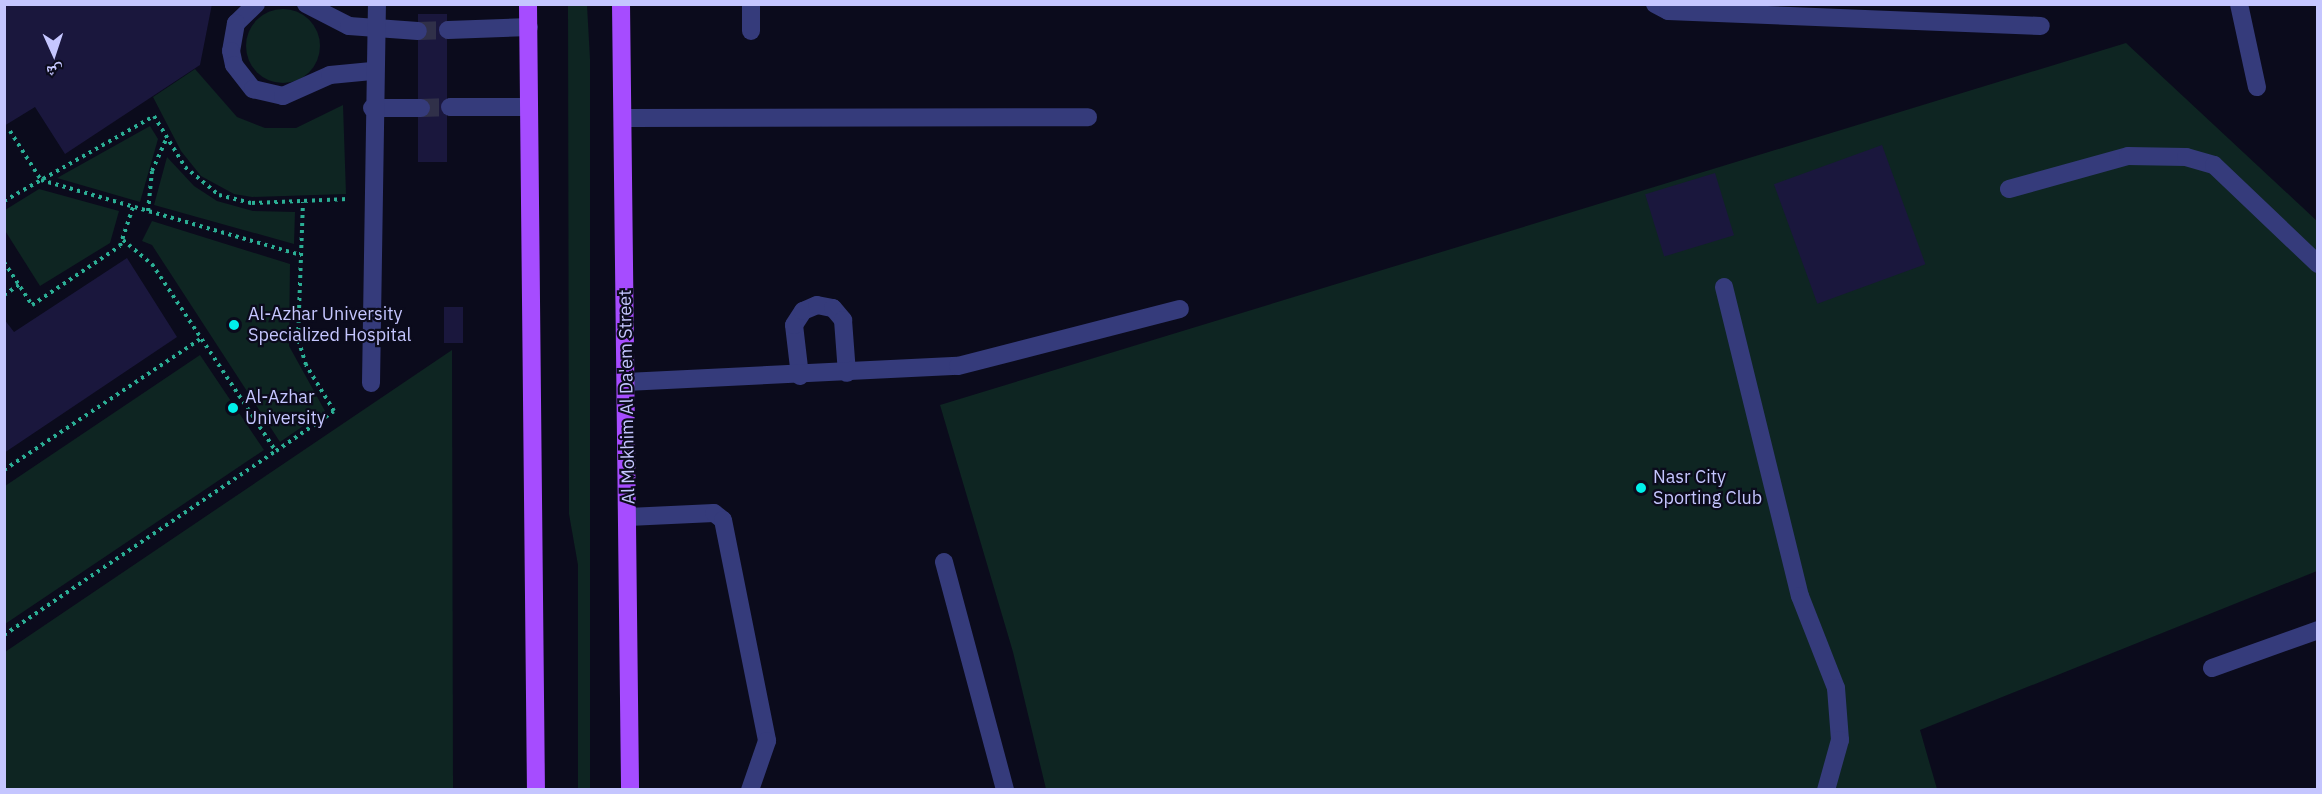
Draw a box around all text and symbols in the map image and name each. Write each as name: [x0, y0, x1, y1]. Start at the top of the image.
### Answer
north arrow: [24, 24, 84, 84]
text: ش: [46, 62, 64, 82]
street label: Al Mokhim Al Da'em Street: [614, 289, 640, 505]
place label: Al-Azhar University Specialized Hospital: [248, 304, 411, 346]
marker: Al-Azhar University Specialized Hospital: [225, 316, 243, 334]
place label: Al-Azhar University: [245, 387, 326, 430]
marker: Al-Azhar University: [226, 401, 240, 415]
place label: Nasr City Sporting Club: [1653, 467, 1762, 510]
marker: Nasr City Sporting Club: [1634, 481, 1648, 495]

